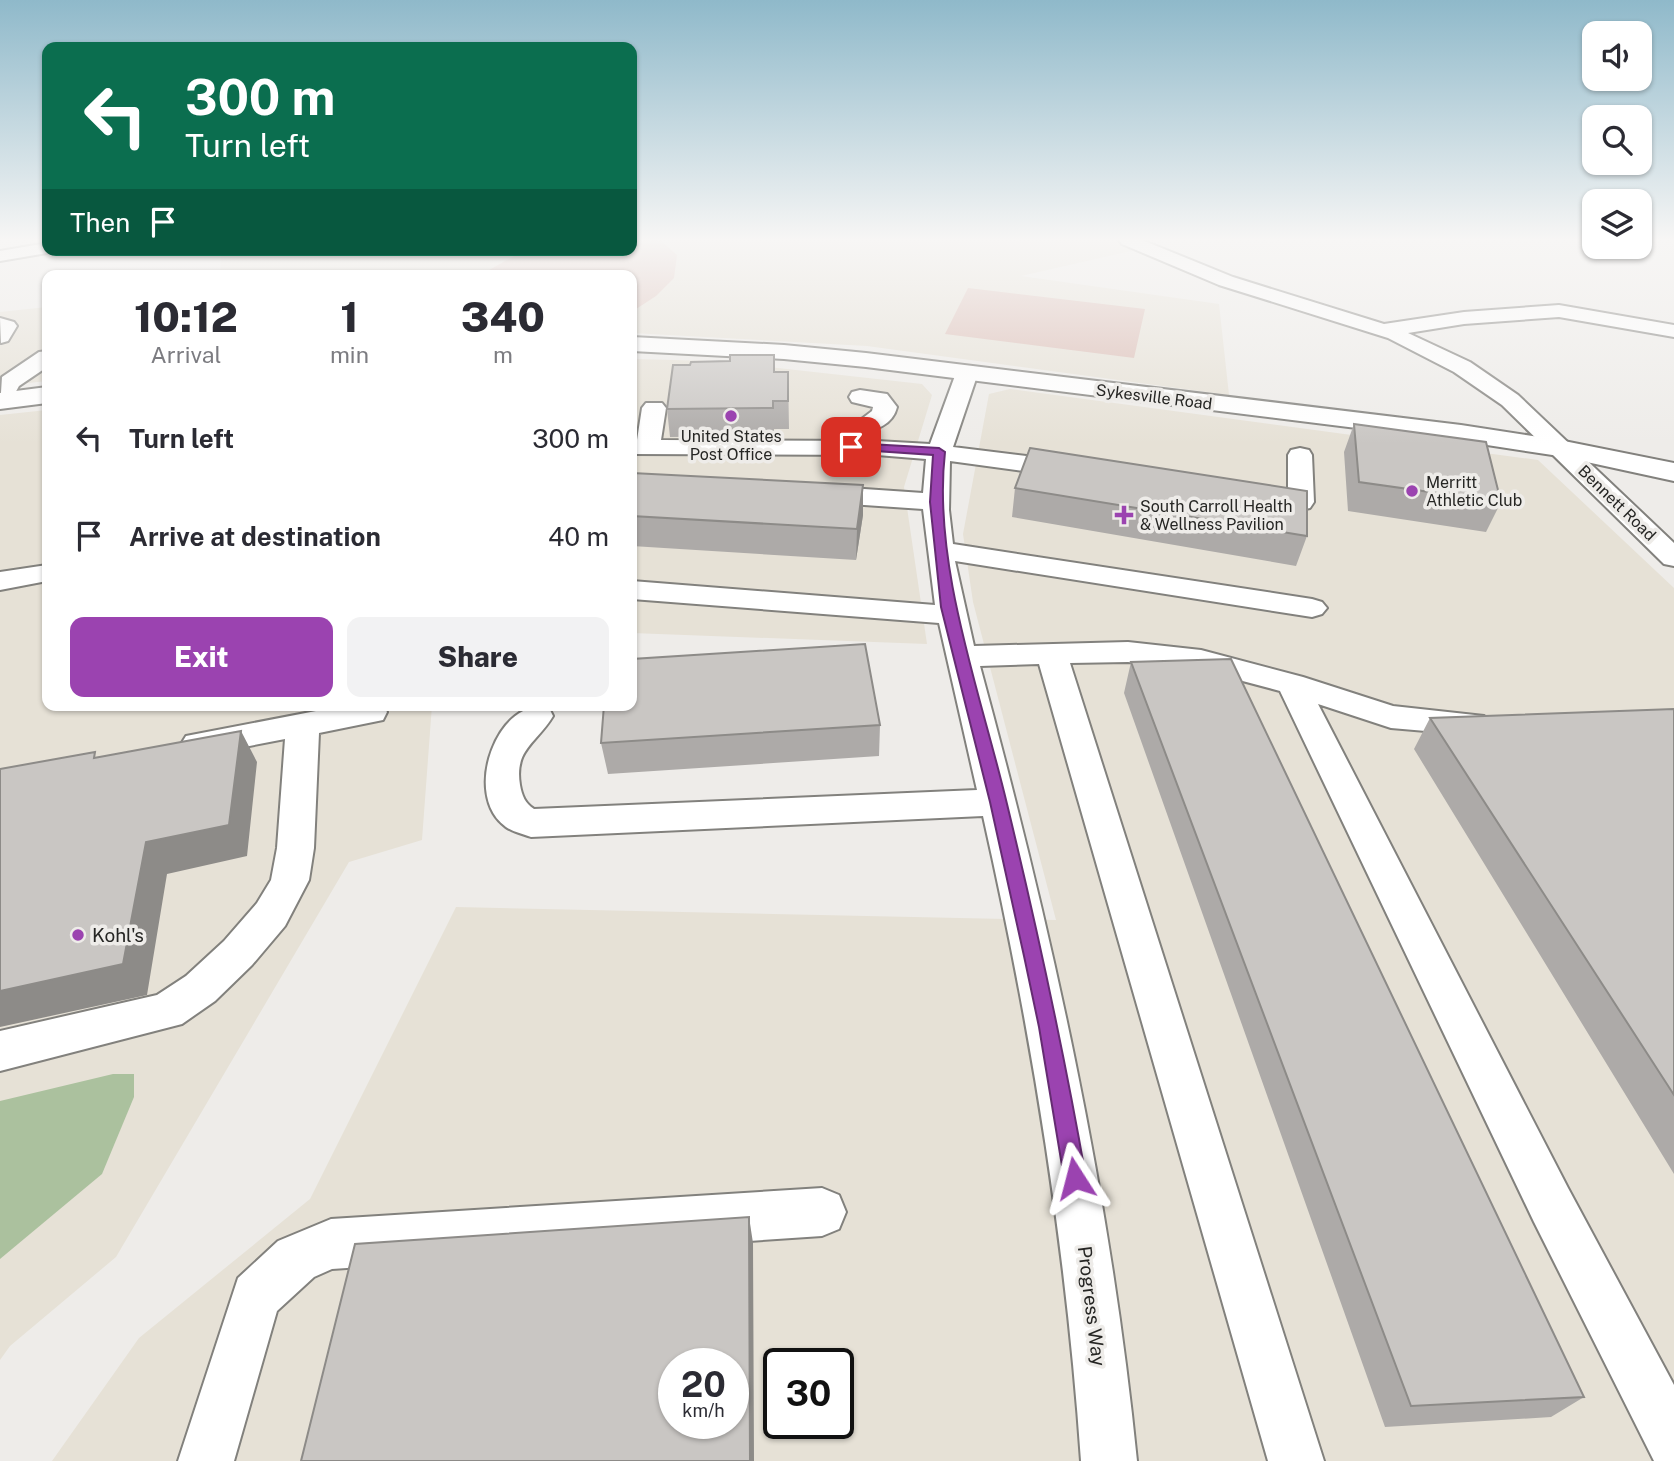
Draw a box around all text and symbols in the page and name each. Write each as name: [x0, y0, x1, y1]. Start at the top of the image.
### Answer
map controls: [1582, 21, 1652, 259]
button: sound: [1582, 21, 1652, 91]
text: 300 m: [185, 68, 335, 126]
icon: left: [70, 70, 161, 161]
button: search: [1582, 105, 1652, 175]
text: Turn left: [185, 127, 310, 164]
button: layers: [1582, 189, 1652, 259]
icon: arrive: [144, 203, 182, 241]
text: Then: [70, 207, 130, 238]
text: 10:12: [134, 292, 238, 341]
text: 1: [340, 292, 359, 341]
text: 340: [461, 292, 545, 341]
text: Arrival: [150, 341, 221, 368]
text: min: [330, 341, 369, 368]
text: m: [493, 341, 513, 368]
street label: Sykesville Road: [1095, 380, 1213, 414]
marker: United States Post Office: [723, 408, 739, 424]
pin: [821, 417, 881, 477]
icon: left: [70, 419, 108, 457]
text: Turn left: [129, 423, 234, 454]
text: 300 m: [532, 423, 609, 454]
place label: United States Post Office: [680, 427, 782, 464]
icon: arrive: [832, 428, 870, 466]
street label: Bennett Road: [1574, 461, 1660, 545]
place label: Merritt Athletic Club: [1426, 473, 1522, 510]
marker: Merritt Athletic Club: [1404, 483, 1420, 499]
place label: South Carroll Health & Wellness Pavilion: [1140, 497, 1293, 534]
marker: South Carroll Health & Wellness Pavilion: [1114, 505, 1134, 525]
icon: arrive: [70, 517, 108, 555]
text: Arrive at destination: [129, 521, 381, 552]
text: 40 m: [548, 521, 609, 552]
button: Exit: [70, 617, 333, 697]
button: Share: [347, 617, 609, 697]
place label: Kohl's: [92, 924, 144, 946]
marker: Kohl's: [70, 927, 86, 943]
position arrow: [1038, 1141, 1112, 1215]
street label: Progress Way: [1074, 1245, 1110, 1367]
speed limit sign: 30: [763, 1348, 854, 1439]
text: 20: [681, 1364, 726, 1405]
text: km/h: [682, 1400, 725, 1421]

